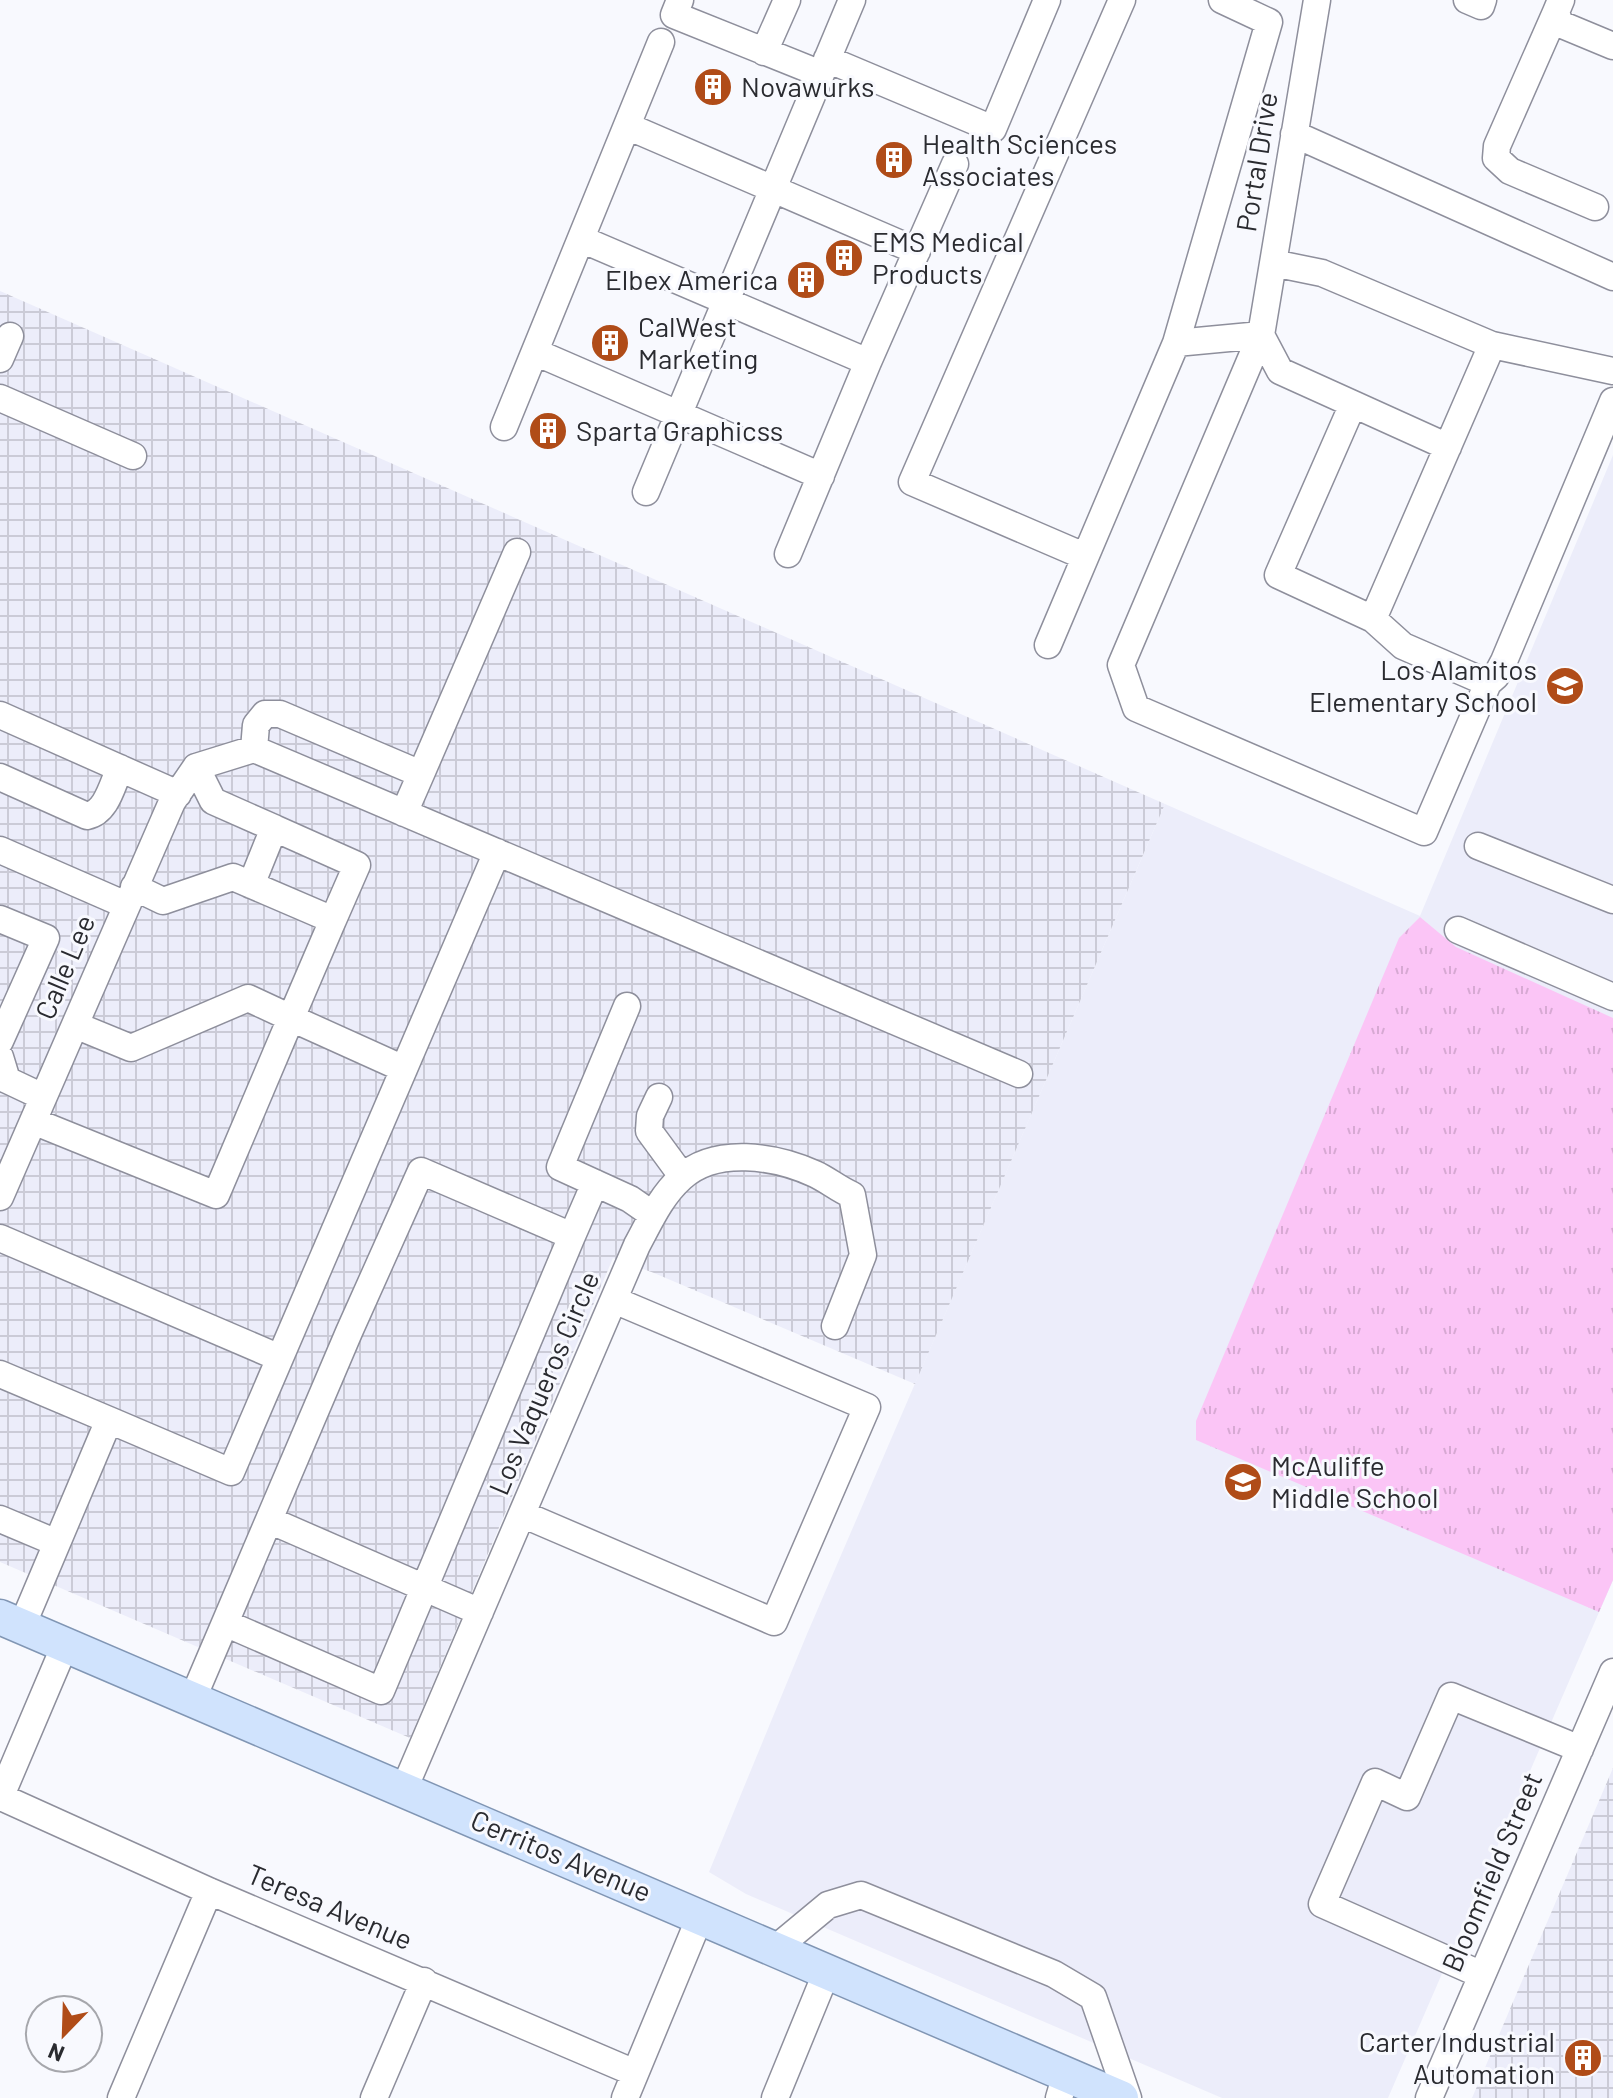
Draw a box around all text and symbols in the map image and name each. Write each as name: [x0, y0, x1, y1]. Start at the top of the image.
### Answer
building icon: Novawurks: [692, 66, 734, 108]
place label: Novawurks: [741, 69, 875, 103]
street label: Portal Drive: [1228, 90, 1284, 234]
place label: Health Sciences Associates: [922, 126, 1117, 192]
building icon: Health Sciences Associates: [873, 139, 915, 181]
place label: EMS Medical Products: [872, 224, 1024, 290]
building icon: EMS Medical Products: [823, 237, 865, 279]
building icon: Elbex America: [785, 259, 827, 301]
place label: Elbex America: [605, 262, 778, 296]
place label: CalWest Marketing: [638, 309, 758, 375]
building icon: CalWest Marketing: [589, 322, 631, 364]
building icon: Sparta Graphicss: [527, 410, 569, 452]
place label: Sparta Graphicss: [576, 413, 783, 447]
place label: Los Alamitos Elementary School: [1309, 652, 1537, 718]
school or university icon: Los Alamitos Elementary School: [1544, 665, 1586, 707]
street label: Calle Lee: [27, 909, 101, 1024]
street label: Los Vaqueros Circle: [481, 1266, 606, 1500]
place label: McAuliffe Middle School: [1271, 1448, 1438, 1514]
school or university icon: McAuliffe Middle School: [1222, 1461, 1264, 1503]
street label: Bloomfield Street: [1434, 1767, 1548, 1977]
street label: Cerritos Avenue: [466, 1802, 657, 1908]
street label: Teresa Avenue: [243, 1856, 418, 1956]
north arrow: [24, 1994, 104, 2074]
place label: Carter Industrial Automation: [1359, 2024, 1555, 2090]
building icon: Carter Industrial Automation: [1562, 2037, 1604, 2079]
text: N: [44, 2039, 68, 2068]

